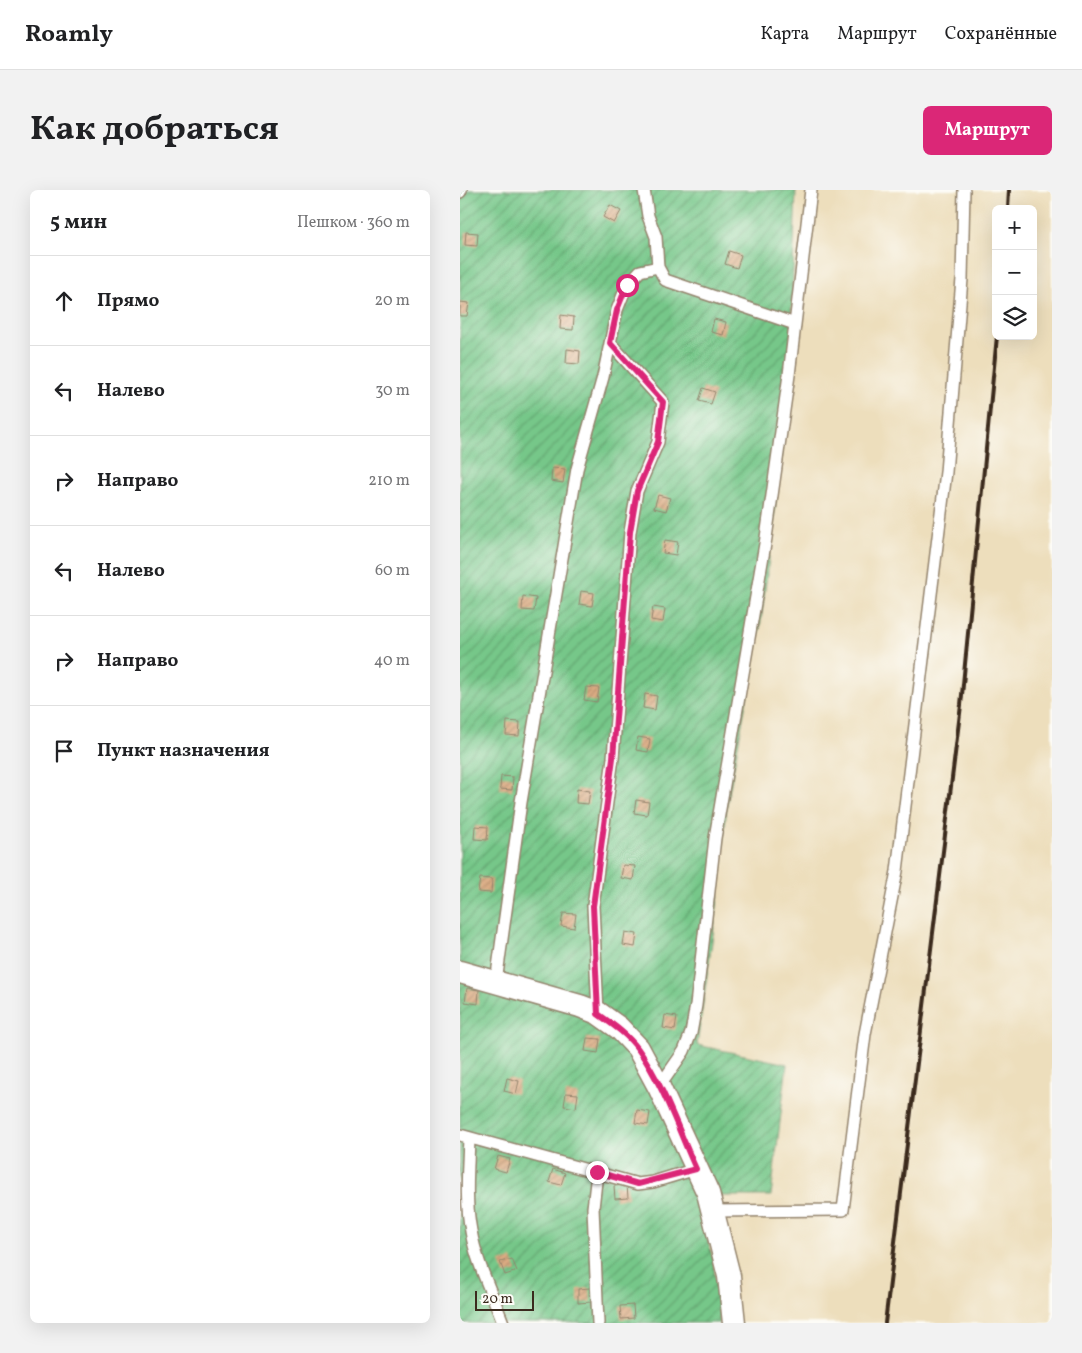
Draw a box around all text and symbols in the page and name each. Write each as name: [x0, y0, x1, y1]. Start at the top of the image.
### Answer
text: Roamly: [25, 18, 113, 52]
text: Карта: [760, 22, 809, 47]
text: Маршрут: [837, 22, 917, 47]
text: Сохранённые: [945, 22, 1057, 47]
text: Как добраться: [30, 106, 279, 154]
button: Маршрут: [923, 106, 1052, 155]
map controls: [992, 205, 1037, 340]
button: +: [992, 205, 1037, 250]
text: 5 мин: [50, 208, 107, 237]
text: Пешком · 360 m: [297, 212, 410, 234]
button: −: [992, 250, 1037, 295]
route start: [616, 274, 639, 297]
icon: ahead: [50, 287, 78, 315]
text: Прямо: [97, 288, 159, 314]
text: 20 m: [375, 290, 410, 312]
button: layers: [992, 295, 1037, 340]
icon: left: [50, 377, 78, 405]
text: Налево: [97, 378, 165, 404]
text: 30 m: [375, 380, 410, 402]
icon: right: [50, 467, 78, 495]
text: Направо: [97, 468, 179, 494]
text: 210 m: [368, 470, 410, 492]
icon: left: [50, 557, 78, 585]
text: Налево: [97, 558, 165, 584]
text: 60 m: [375, 560, 410, 582]
icon: right: [50, 647, 78, 675]
text: Направо: [97, 648, 179, 674]
text: 40 m: [374, 650, 410, 672]
icon: arrive: [50, 737, 78, 765]
text: Пункт назначения: [97, 738, 270, 764]
route end: [586, 1161, 609, 1184]
scale bar: [475, 1288, 534, 1311]
text: 20 m: [482, 1290, 513, 1309]

